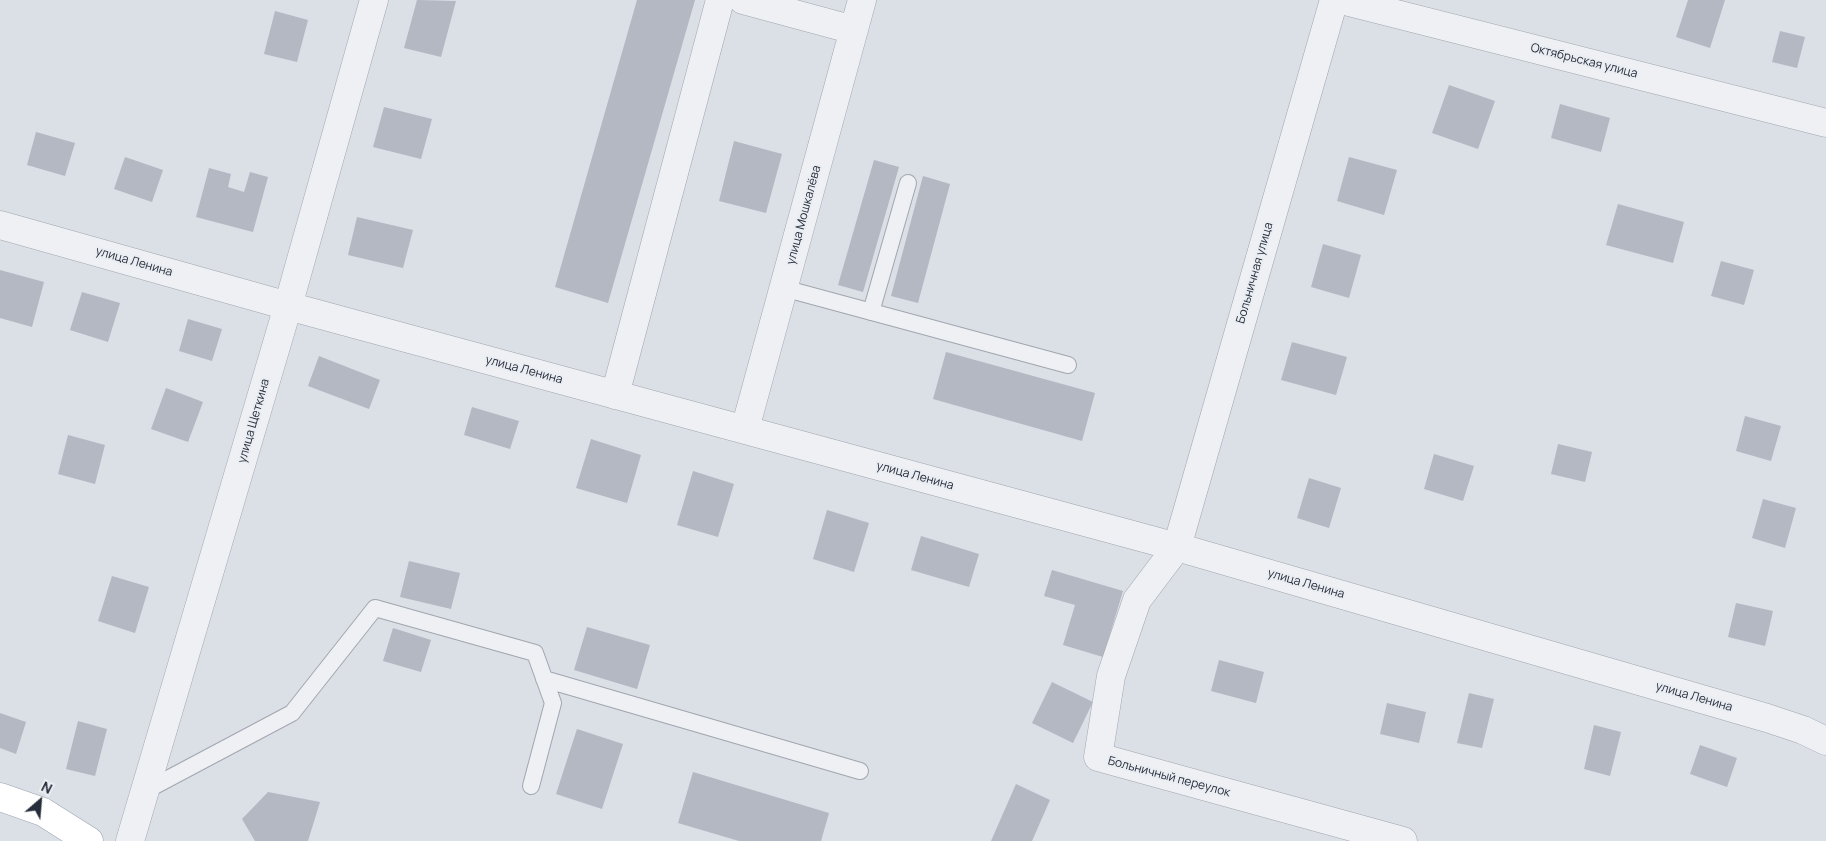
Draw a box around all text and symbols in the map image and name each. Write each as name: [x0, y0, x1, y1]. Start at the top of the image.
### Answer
street label: Октябрьская улица: [1529, 41, 1639, 81]
street label: улица Мошкалёва: [784, 164, 824, 266]
street label: Больничная улица: [1234, 221, 1276, 325]
street label: улица Ленина: [94, 244, 174, 280]
street label: улица Ленина: [484, 353, 564, 387]
street label: улица Щеткина: [235, 377, 273, 465]
street label: улица Ленина: [875, 459, 955, 493]
street label: улица Ленина: [1266, 566, 1346, 602]
street label: улица Ленина: [1654, 679, 1734, 715]
street label: Больничный переулок: [1106, 754, 1232, 800]
north arrow: [15, 776, 65, 826]
text: N: [38, 776, 56, 798]

